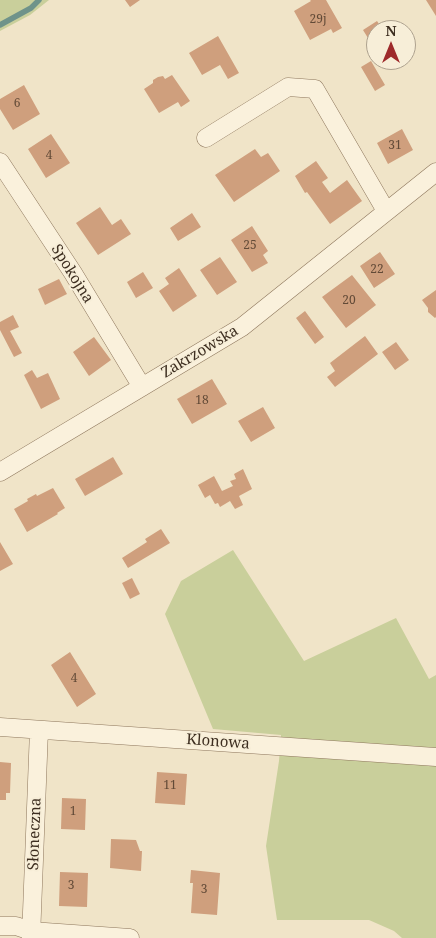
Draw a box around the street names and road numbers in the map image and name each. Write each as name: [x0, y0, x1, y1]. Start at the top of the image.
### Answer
street label: Spokojna: [47, 241, 97, 307]
street label: Zakrzowska: [158, 322, 242, 382]
street label: Klonowa: [186, 731, 250, 753]
street label: Słoneczna: [25, 797, 45, 871]

